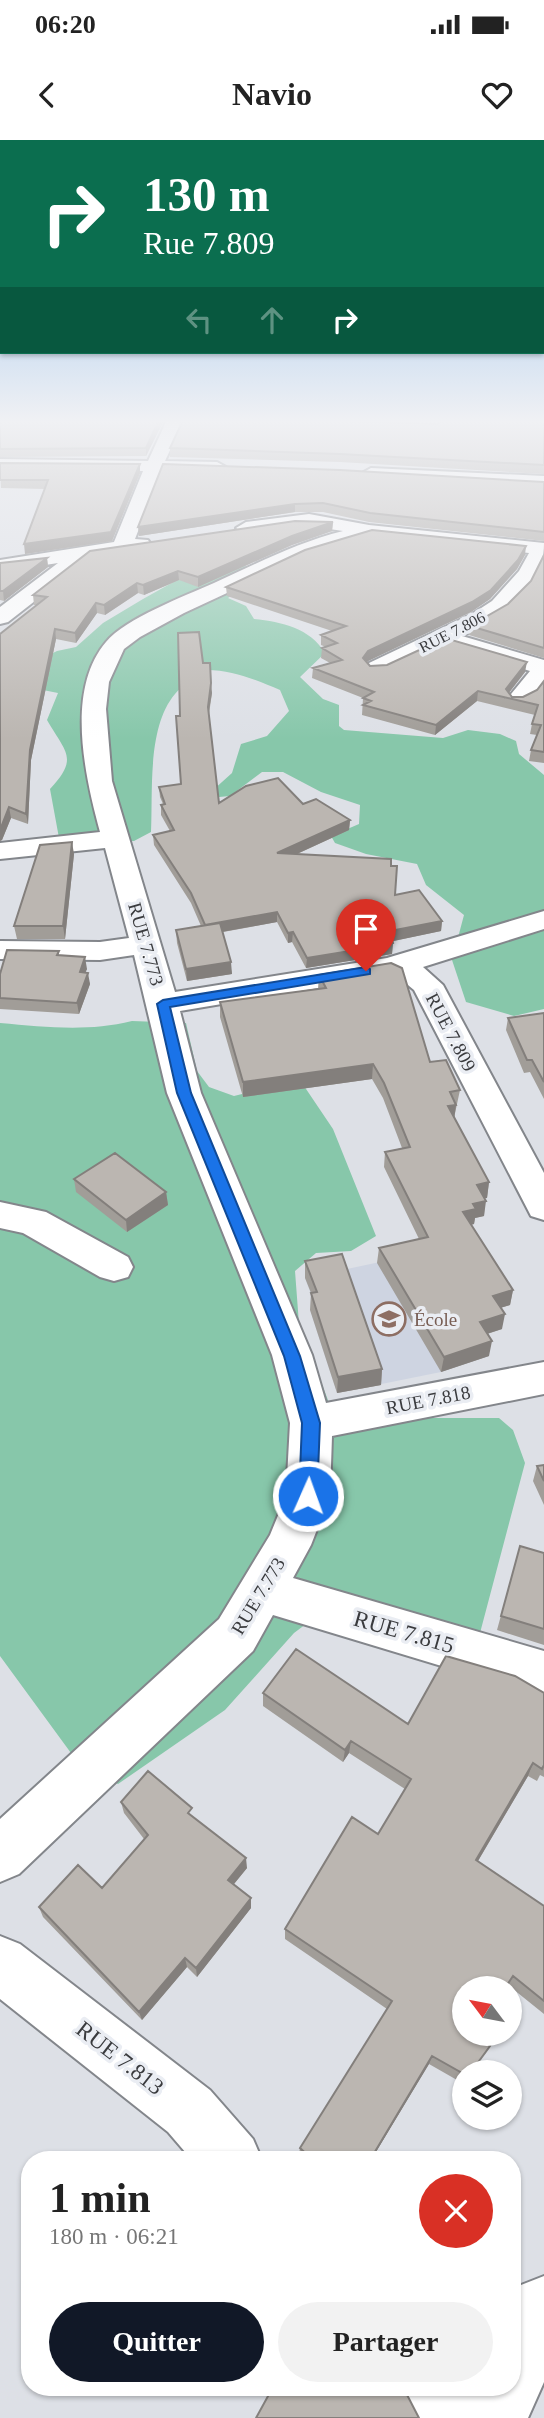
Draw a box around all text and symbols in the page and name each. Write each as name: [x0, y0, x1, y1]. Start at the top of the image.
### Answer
text: 06:20: [35, 10, 96, 39]
icon: back: [28, 76, 66, 114]
text: Navio: [232, 76, 312, 112]
icon: heart: [478, 76, 516, 114]
text: 130 m: [143, 167, 270, 222]
icon: right: [28, 168, 119, 259]
text: Rue 7.809: [143, 225, 275, 261]
icon: left: [180, 301, 218, 339]
icon: ahead: [253, 301, 291, 339]
icon: right: [326, 301, 364, 339]
street label: RUE 7.806: [416, 608, 488, 656]
pin: [336, 899, 396, 971]
street label: RUE 7.773: [124, 900, 168, 988]
icon: arrive: [347, 910, 385, 948]
street label: RUE 7.809: [422, 989, 480, 1075]
school or university icon: École: [370, 1300, 408, 1338]
place label: École: [414, 1309, 457, 1330]
street label: RUE 7.818: [384, 1382, 472, 1418]
position arrow: [271, 1459, 345, 1533]
street label: RUE 7.773: [227, 1554, 289, 1638]
street label: RUE 7.815: [351, 1606, 457, 1658]
north arrow: [452, 1976, 522, 2046]
map controls: [452, 1976, 522, 2130]
street label: RUE 7.813: [72, 2016, 168, 2100]
button: layers: [452, 2060, 522, 2130]
button: close: [419, 2174, 493, 2248]
text: 1 min: [49, 2175, 151, 2221]
text: 180 m · 06:21: [49, 2224, 179, 2249]
button: Quitter: [49, 2302, 264, 2382]
button: Partager: [278, 2302, 493, 2382]

